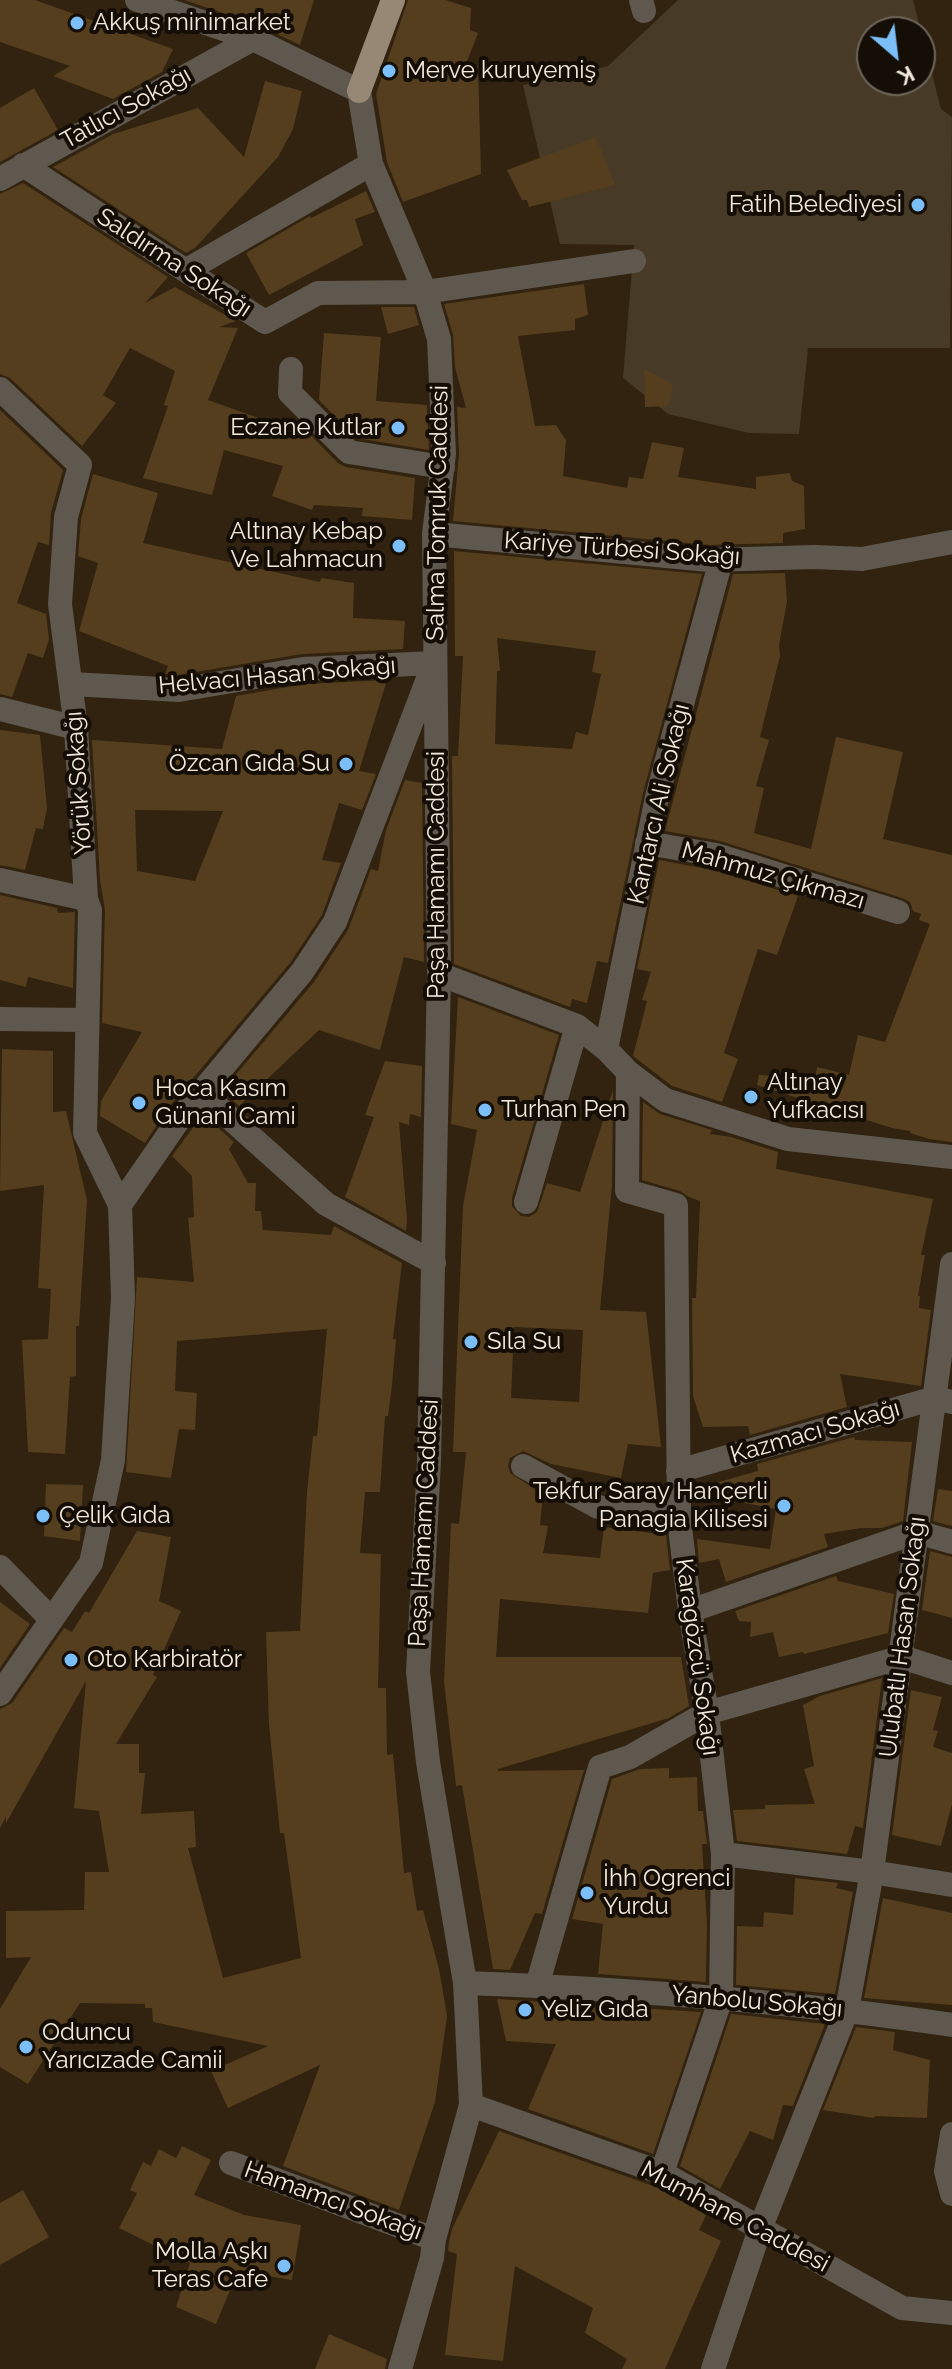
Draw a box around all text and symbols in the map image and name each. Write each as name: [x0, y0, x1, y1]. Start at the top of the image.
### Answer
place label: Akkuş minimarket: [93, 9, 291, 37]
marker: Akkuş minimarket: [68, 14, 86, 32]
north arrow: [856, 16, 936, 96]
place label: Merve kuruyemiş: [405, 57, 596, 85]
street label: Tatlıcı Sokağı: [56, 60, 196, 156]
text: K: [894, 60, 919, 90]
marker: Merve kuruyemiş: [380, 62, 398, 80]
place label: Fatih Belediyesi: [729, 191, 902, 219]
marker: Fatih Belediyesi: [909, 196, 927, 214]
street label: Saldırma Sokağı: [91, 202, 257, 324]
street label: Salma Tomruk Caddesi: [421, 385, 455, 641]
place label: Eczane Kutlar: [230, 414, 382, 442]
marker: Eczane Kutlar: [389, 419, 407, 437]
place label: Altınay Kebap Ve Lahmacun: [230, 518, 383, 574]
street label: Kariye Türbesi Sokağı: [503, 526, 741, 572]
marker: Altınay Kebap Ve Lahmacun: [390, 537, 408, 555]
street label: Helvacı Hasan Sokağı: [157, 651, 397, 701]
street label: Kantarcı Ali Sokağı: [622, 701, 696, 907]
street label: Yörük Sokağı: [60, 710, 98, 856]
place label: Özcan Gıda Su: [169, 750, 330, 778]
street label: Paşa Hamamı Caddesi: [423, 751, 451, 999]
marker: Özcan Gıda Su: [337, 755, 355, 773]
street label: Mahmuz Çıkmazı: [678, 836, 868, 916]
place label: Altınay Yufkacısı: [767, 1069, 864, 1125]
place label: Hoca Kasım Günani Cami: [155, 1075, 296, 1131]
marker: Altınay Yufkacısı: [742, 1088, 760, 1106]
marker: Hoca Kasım Günani Cami: [130, 1094, 148, 1112]
place label: Turhan Pen: [501, 1096, 626, 1124]
marker: Turhan Pen: [476, 1101, 494, 1119]
place label: Sıla Su: [487, 1328, 561, 1356]
marker: Sıla Su: [462, 1333, 480, 1351]
street label: Kazmacı Sokağı: [727, 1394, 903, 1470]
street label: Paşa Hamamı Caddesi: [403, 1398, 445, 1648]
place label: Tekfur Saray Hançerli Panagia Kilisesi: [533, 1478, 768, 1534]
marker: Tekfur Saray Hançerli Panagia Kilisesi: [775, 1497, 793, 1515]
place label: Çelik Gıda: [59, 1502, 171, 1530]
marker: Çelik Gıda: [34, 1507, 52, 1525]
street label: Ulubatlı Hasan Sokağı: [874, 1515, 932, 1759]
street label: Karagözcü Sokağı: [669, 1557, 725, 1757]
place label: Oto Karbiratör: [87, 1646, 242, 1674]
marker: Oto Karbiratör: [62, 1651, 80, 1669]
place label: İhh Ogrenci Yurdu: [603, 1865, 730, 1921]
marker: İhh Ogrenci Yurdu: [578, 1884, 596, 1902]
street label: Yanbolu Sokağı: [670, 1980, 844, 2024]
place label: Yeliz Gıda: [541, 1996, 649, 2024]
marker: Yeliz Gıda: [516, 2001, 534, 2019]
place label: Oduncu Yarıcızade Camii: [42, 2019, 223, 2075]
marker: Oduncu Yarıcızade Camii: [17, 2038, 35, 2056]
street label: Hamamcı Sokağı: [240, 2155, 426, 2247]
street label: Mumhane Caddesi: [636, 2155, 834, 2279]
place label: Molla Aşkı Teras Cafe: [152, 2238, 268, 2294]
marker: Molla Aşkı Teras Cafe: [275, 2257, 293, 2275]

